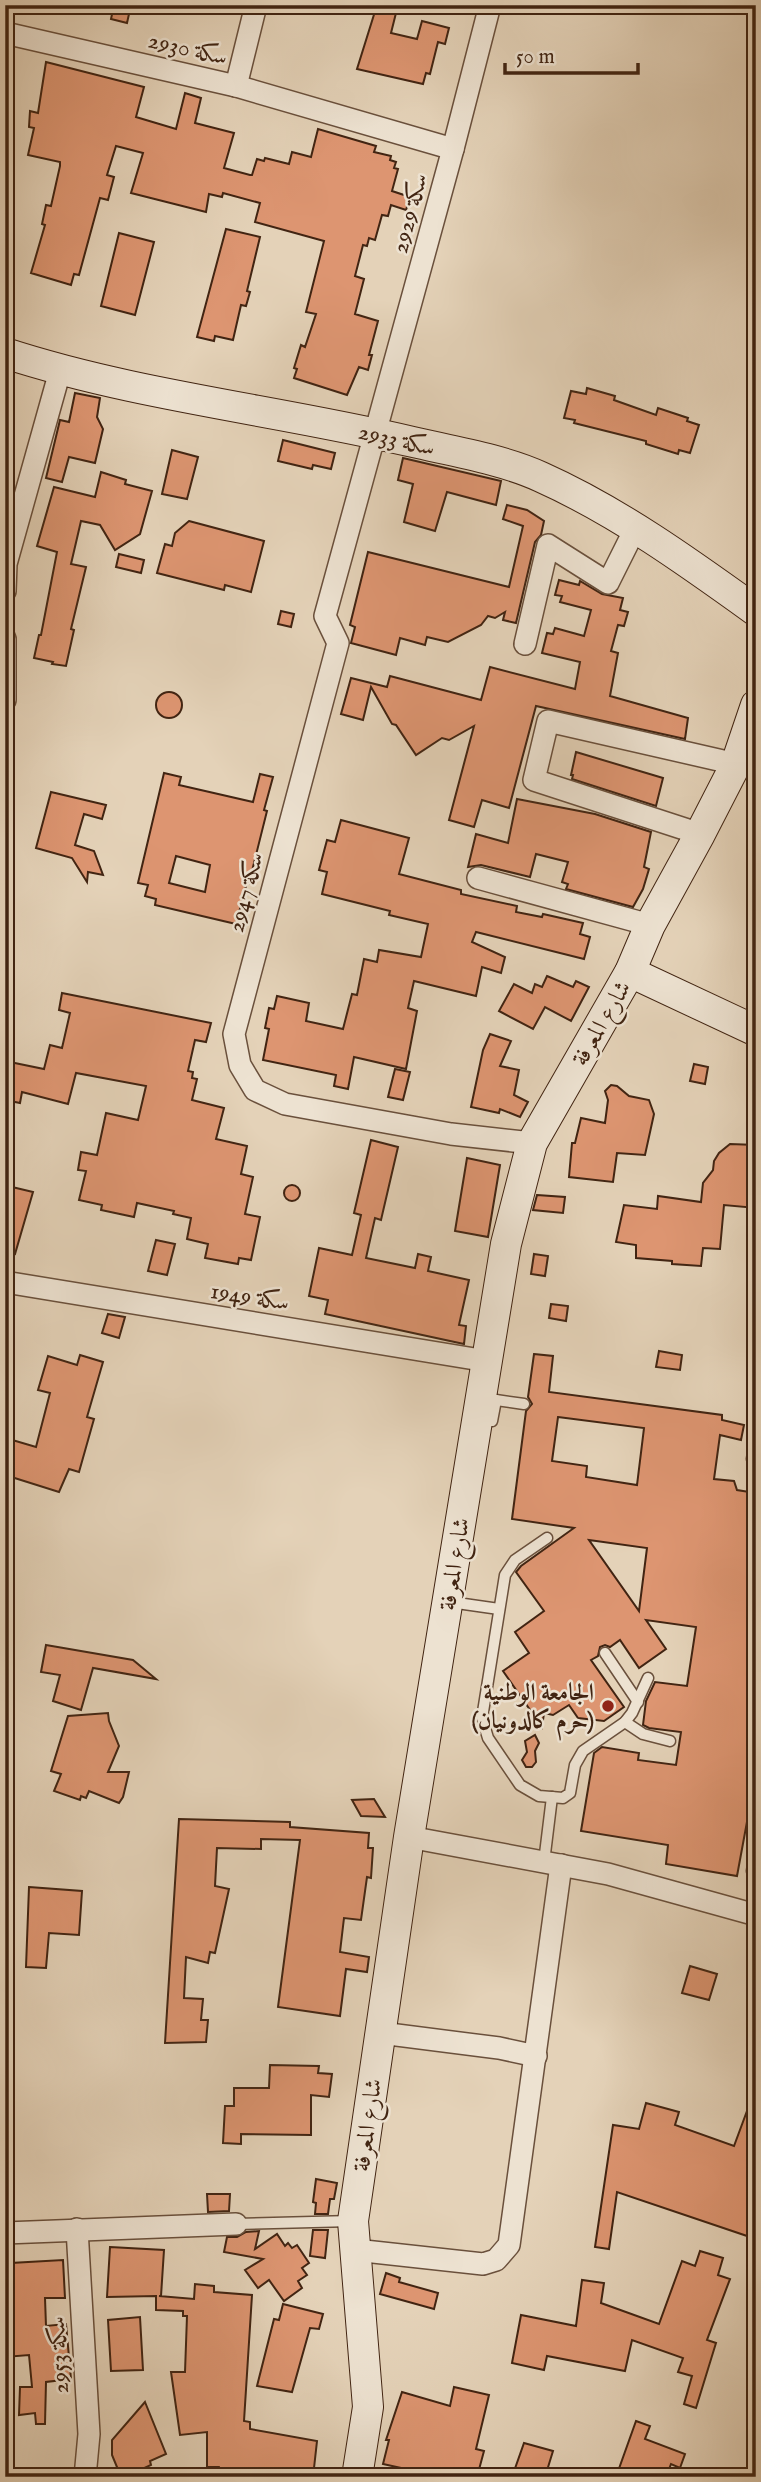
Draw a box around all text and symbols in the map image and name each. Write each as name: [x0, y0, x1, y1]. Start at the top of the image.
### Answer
street label: سكة 2930: [145, 25, 230, 74]
scale bar: [505, 32, 638, 76]
text: 50 m: [516, 44, 555, 71]
street label: سكة 2929: [385, 170, 436, 257]
street label: سكة 2933: [355, 417, 438, 464]
street label: سكة 2947: [221, 849, 272, 936]
street label: شارع المعرفة: [565, 975, 642, 1074]
street label: سكة 1949: [208, 1276, 291, 1319]
street label: شارع المعرفة: [433, 1515, 481, 1613]
place label: الجامعة الوطنية (حرم كالدونيان): [471, 1678, 594, 1741]
marker: الجامعة الوطنية (حرم كالدونيان): [600, 1698, 616, 1714]
street label: شارع المعرفة: [347, 2077, 393, 2174]
street label: سكة 2953: [42, 2315, 77, 2394]

